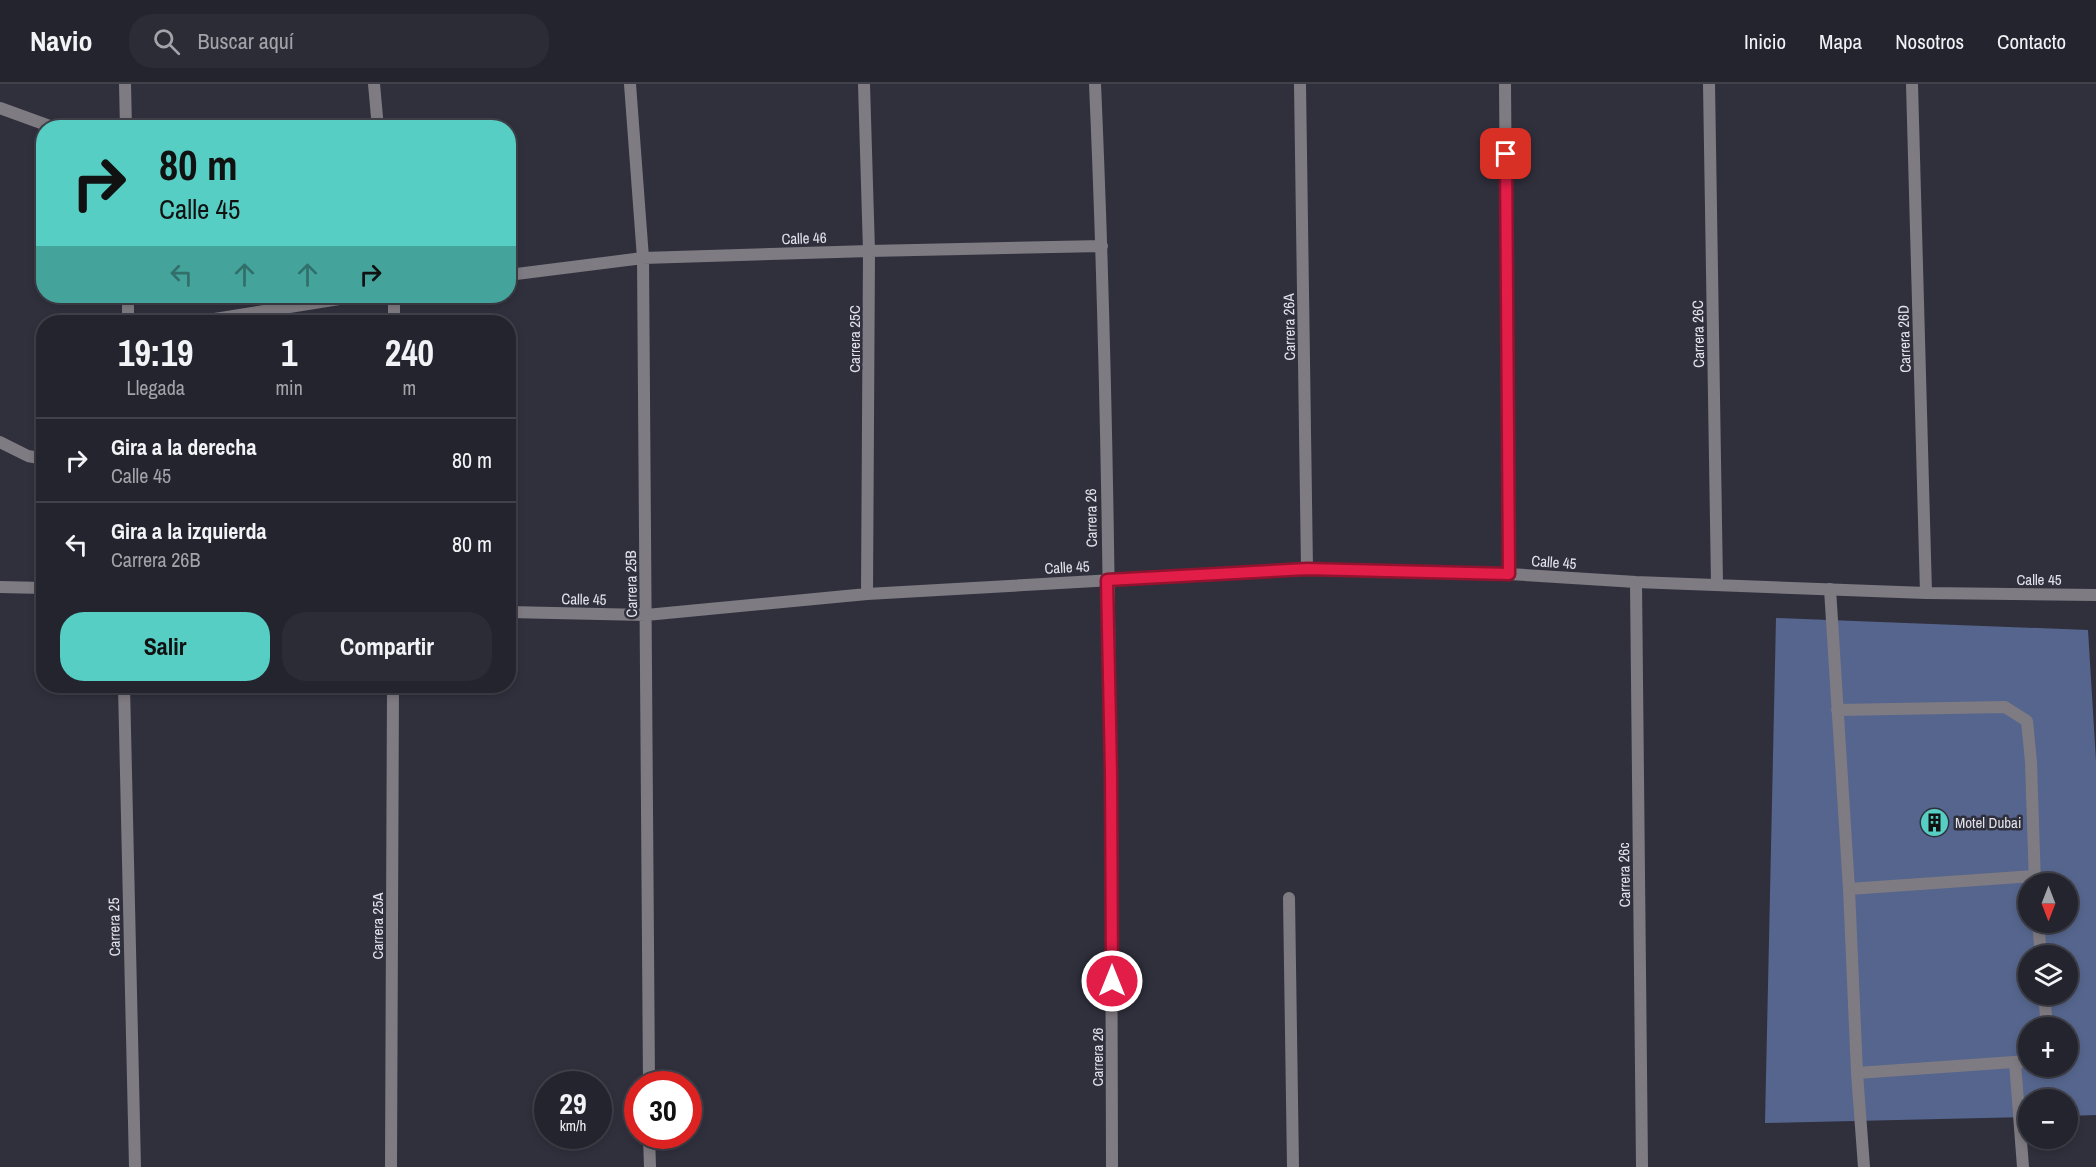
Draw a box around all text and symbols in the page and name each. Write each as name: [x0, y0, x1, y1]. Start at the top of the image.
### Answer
search box: [129, 14, 549, 68]
text: Navio: [30, 22, 93, 60]
icon: search: [150, 25, 183, 58]
text: Buscar aquí: [198, 26, 294, 56]
text: Inicio: [1744, 27, 1786, 56]
text: Mapa: [1819, 27, 1862, 56]
text: Nosotros: [1895, 27, 1964, 56]
text: Contacto: [1997, 27, 2066, 56]
pin: [1480, 128, 1531, 179]
text: 80 m: [159, 137, 238, 193]
icon: arrive: [1489, 137, 1522, 170]
icon: right: [60, 144, 138, 222]
text: Calle 45: [159, 191, 240, 227]
street label: Calle 46: [781, 227, 827, 249]
icon: left: [165, 258, 198, 291]
icon: ahead: [228, 258, 261, 291]
icon: ahead: [291, 258, 324, 291]
icon: right: [354, 258, 387, 291]
street label: Carrera 26A: [1278, 293, 1300, 361]
street label: Carrera 26C: [1687, 300, 1709, 368]
street label: Carrera 25C: [844, 305, 865, 373]
street label: Carrera 26D: [1892, 305, 1916, 373]
text: 19:19: [118, 329, 193, 377]
text: 1: [281, 329, 297, 377]
text: 240: [385, 329, 434, 377]
text: Llegada: [127, 374, 185, 401]
text: min: [275, 374, 303, 401]
text: m: [403, 374, 416, 401]
text: Gira a la derecha: [111, 432, 256, 462]
icon: right: [60, 444, 93, 477]
text: 80 m: [452, 445, 492, 475]
text: Calle 45: [111, 462, 171, 489]
street label: Carrera 26: [1080, 488, 1102, 548]
text: Gira a la izquierda: [111, 516, 266, 546]
icon: left: [60, 528, 93, 561]
text: 80 m: [452, 529, 492, 559]
text: Carrera 26B: [111, 546, 200, 573]
street label: Carrera 25B: [620, 550, 642, 618]
street label: Calle 45: [1531, 550, 1577, 574]
street label: Calle 45: [1044, 555, 1090, 579]
street label: Calle 45: [2016, 569, 2062, 590]
street label: Calle 45: [561, 588, 607, 610]
button: Salir: [60, 612, 270, 681]
button: Compartir: [282, 612, 492, 681]
building icon: Motel Dubai: [1918, 806, 1950, 838]
place label: Motel Dubai: [1955, 812, 2021, 833]
street label: Carrera 26c: [1613, 842, 1635, 908]
north arrow: [2018, 873, 2078, 933]
map controls: [2018, 873, 2078, 1149]
street label: Carrera 25A: [367, 892, 388, 960]
street label: Carrera 25: [103, 897, 125, 957]
button: layers: [2018, 945, 2078, 1005]
position arrow: [1080, 949, 1144, 1013]
button: +: [2018, 1017, 2078, 1077]
street label: Carrera 26: [1087, 1027, 1108, 1086]
speed limit sign: 30: [624, 1071, 702, 1149]
text: 29: [559, 1083, 587, 1123]
button: −: [2018, 1089, 2078, 1149]
text: km/h: [560, 1115, 586, 1136]

